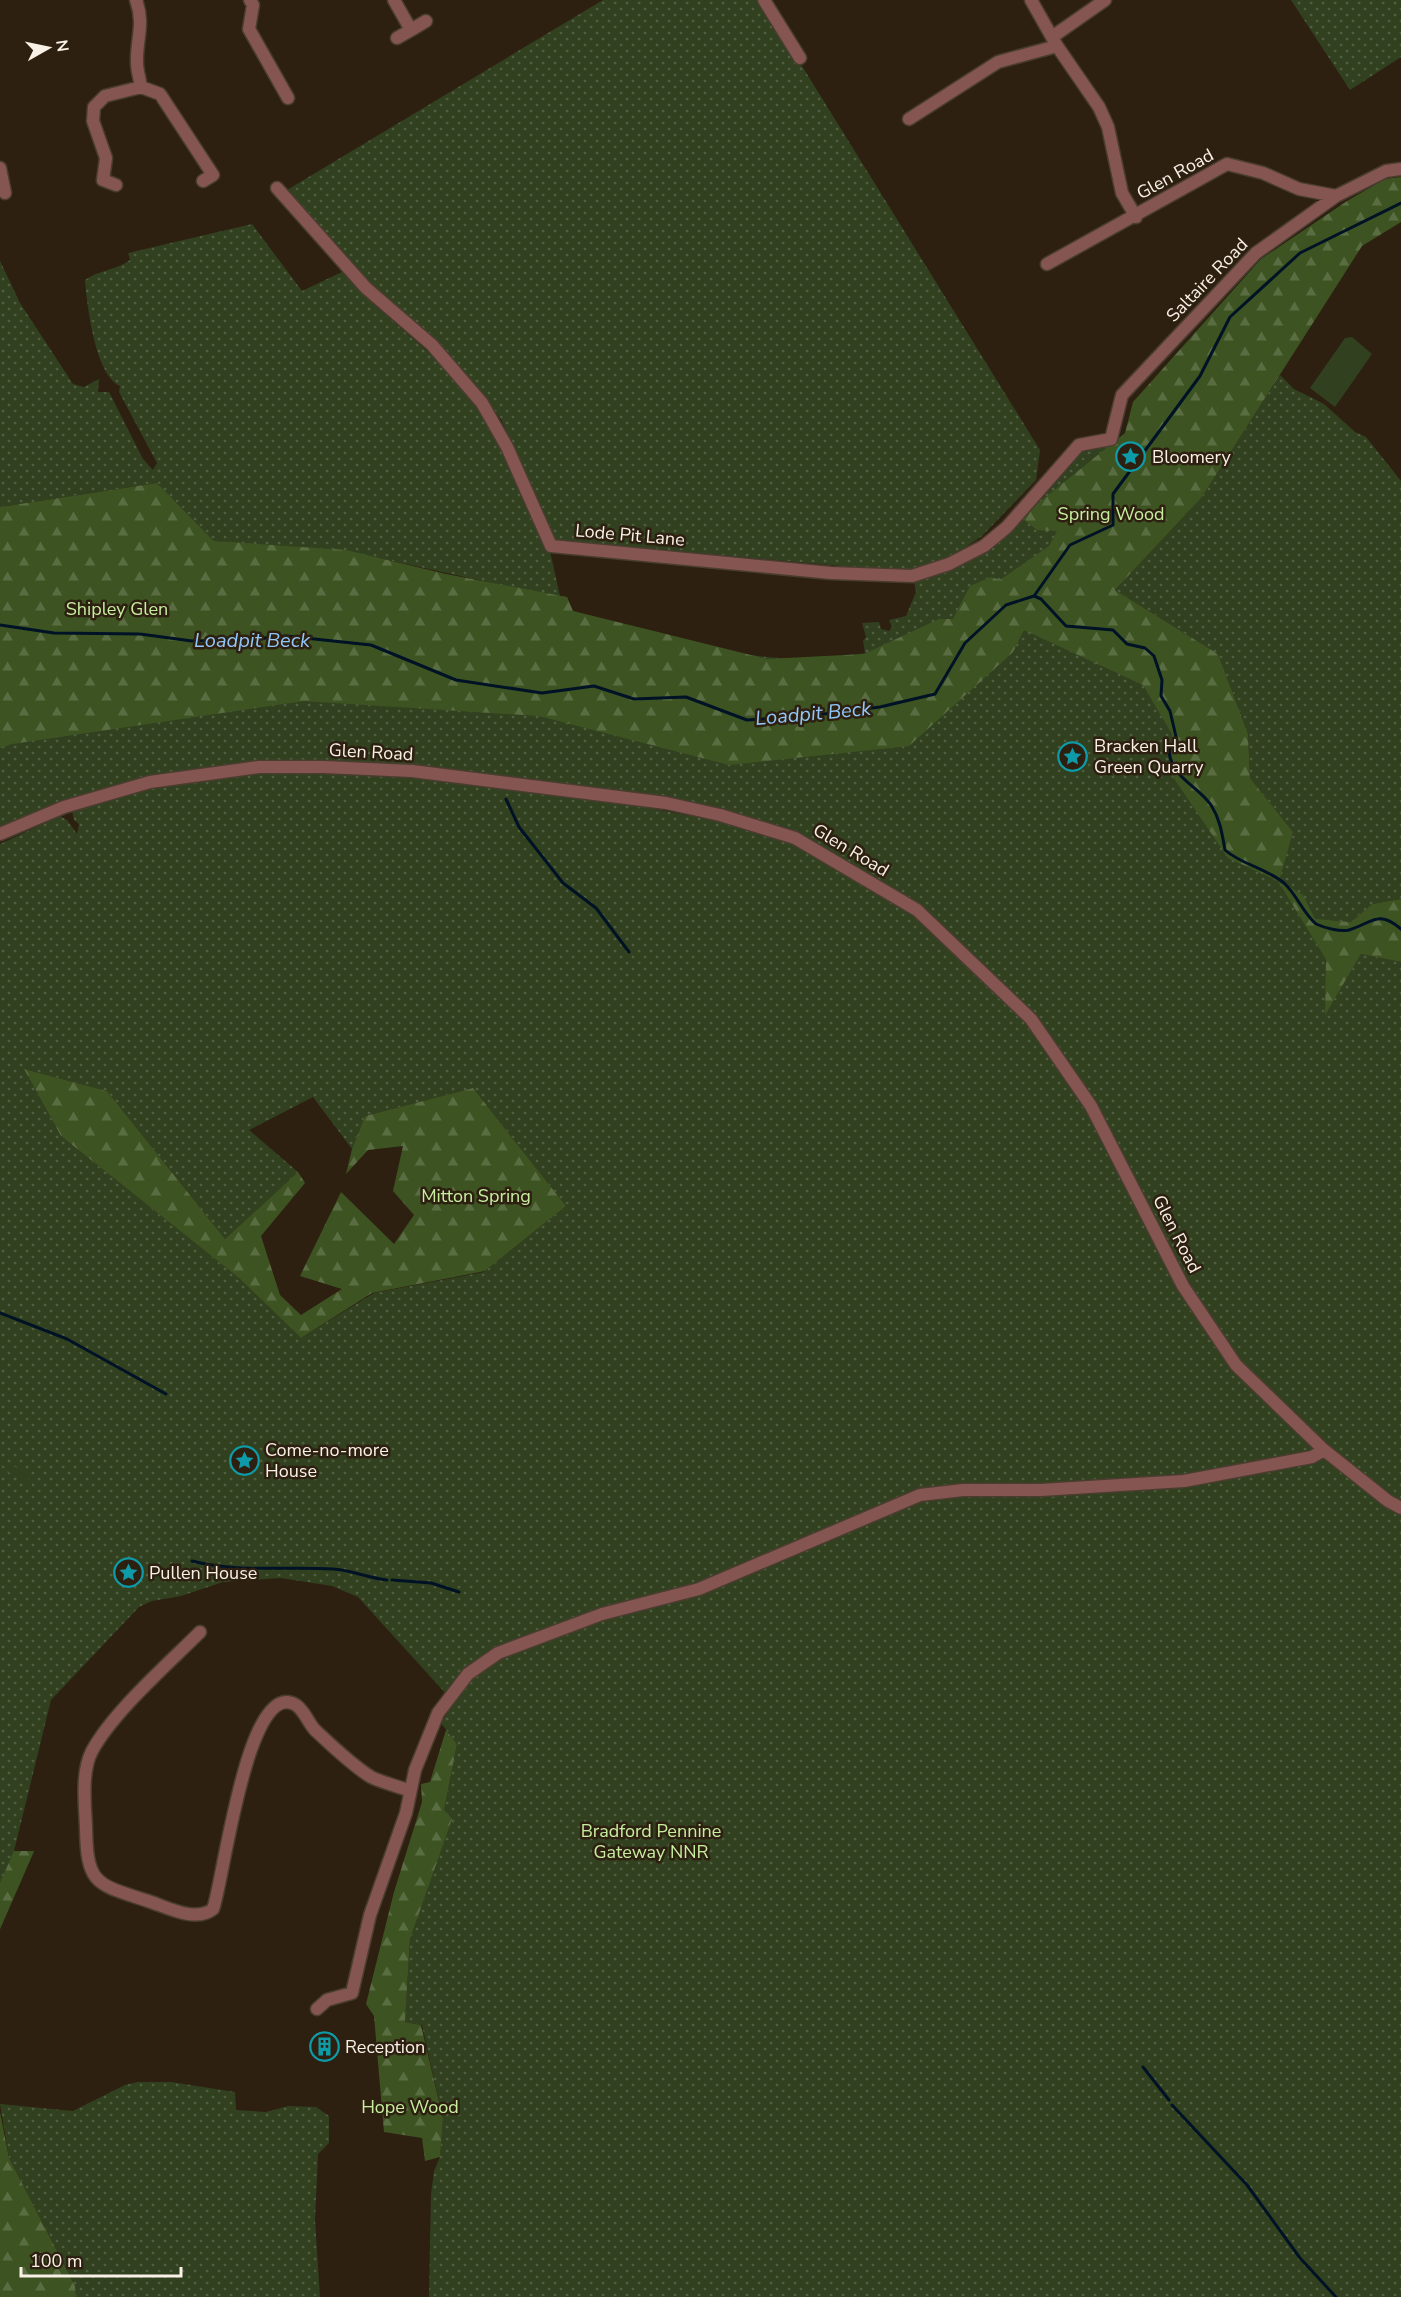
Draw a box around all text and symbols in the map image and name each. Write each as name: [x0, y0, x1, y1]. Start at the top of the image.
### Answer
north arrow: [18, 18, 78, 78]
text: N: [50, 38, 74, 53]
street label: Glen Road: [1132, 143, 1218, 205]
street label: Saltaire Road: [1161, 233, 1253, 327]
place icon: Bloomery: [1115, 441, 1147, 473]
place label: Bloomery: [1152, 445, 1231, 469]
park label: Spring Wood: [1058, 502, 1164, 526]
street label: Lode Pit Lane: [574, 518, 686, 552]
park label: Shipley Glen: [66, 597, 168, 621]
water label: Loadpit Beck: [194, 627, 311, 654]
water label: Loadpit Beck: [754, 695, 873, 732]
place label: Bracken Hall Green Quarry: [1094, 734, 1204, 779]
street label: Glen Road: [328, 738, 414, 766]
place icon: Bracken Hall Green Quarry: [1057, 740, 1089, 772]
street label: Glen Road: [809, 818, 893, 882]
park label: Mitton Spring: [421, 1184, 531, 1208]
street label: Glen Road: [1147, 1191, 1207, 1277]
place label: Come-no-more House: [265, 1438, 389, 1483]
place icon: Come-no-more House: [228, 1444, 260, 1476]
place icon: Pullen House: [112, 1557, 144, 1589]
place label: Pullen House: [149, 1561, 257, 1585]
park label: Bradford Pennine Gateway NNR: [581, 1819, 721, 1864]
building icon: Reception: [308, 2031, 340, 2063]
place label: Reception: [345, 2035, 425, 2059]
park label: Hope Wood: [361, 2095, 459, 2119]
scale bar: [21, 2240, 182, 2278]
text: 100 m: [30, 2249, 82, 2273]

